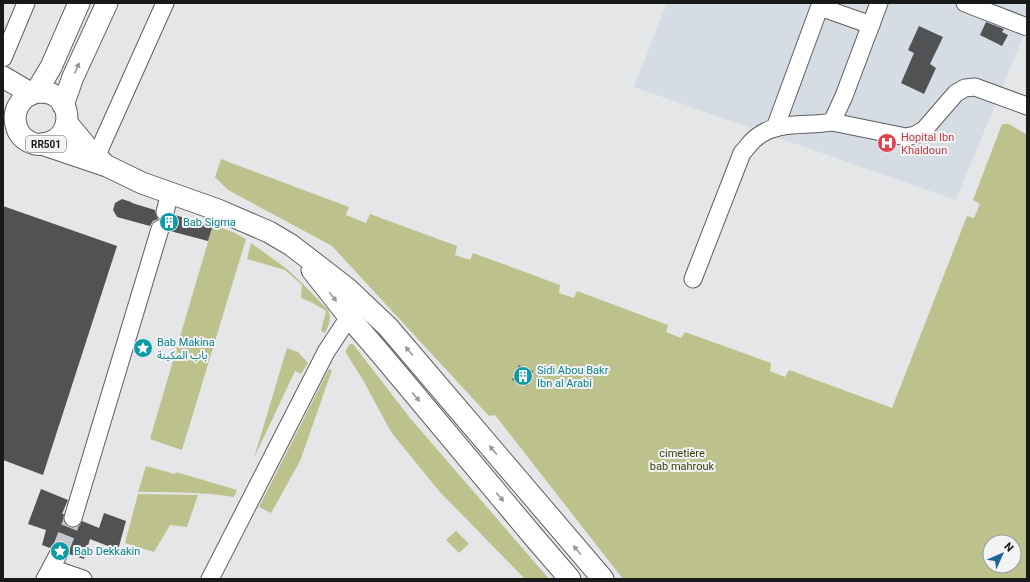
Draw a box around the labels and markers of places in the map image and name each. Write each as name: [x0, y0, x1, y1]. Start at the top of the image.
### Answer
place label: Hopital Ibn Khaldoun: [901, 131, 954, 157]
hospital icon: Hopital Ibn Khaldoun: [876, 132, 898, 154]
building icon: Bab Sigma: [158, 211, 180, 233]
place label: Bab Sigma: [183, 216, 236, 229]
place label: Bab Makina باب المكينة: [157, 336, 215, 362]
place icon: Bab Makina باب المكينة: [132, 337, 154, 359]
place label: Sidi Abou Bakr Ibn al Arabi: [537, 364, 609, 390]
building icon: Sidi Abou Bakr Ibn al Arabi: [512, 365, 534, 387]
place icon: Bab Dekkakin: [49, 540, 71, 562]
place label: Bab Dekkakin: [74, 545, 140, 558]

